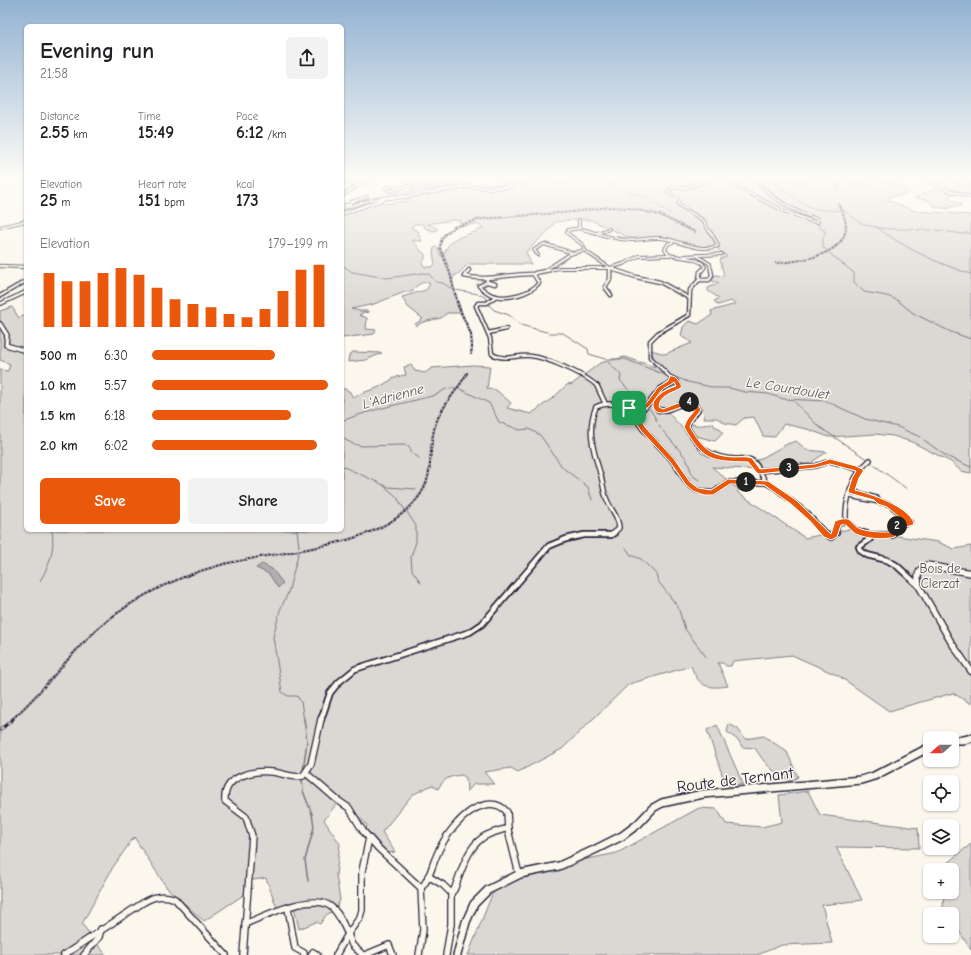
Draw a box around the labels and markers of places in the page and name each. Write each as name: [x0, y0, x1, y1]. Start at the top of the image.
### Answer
pin: [612, 391, 646, 425]
pin: 4: [679, 392, 699, 412]
pin: 3: [779, 458, 799, 478]
pin: 1: [736, 472, 756, 492]
pin: 2: [887, 516, 907, 536]

